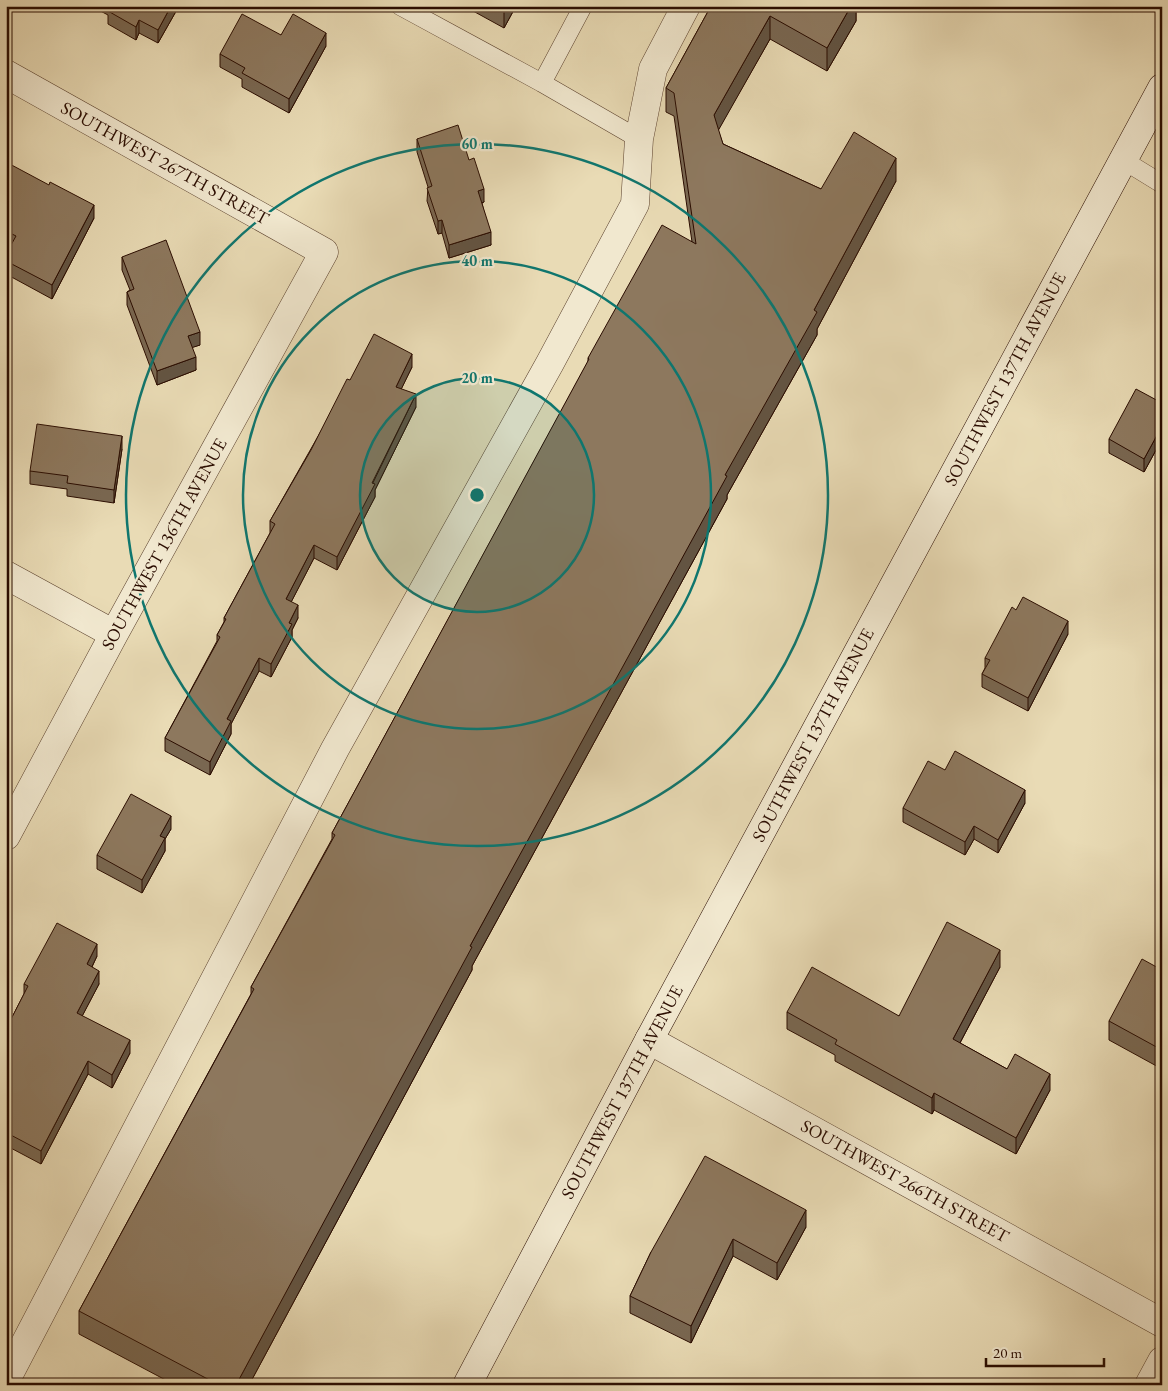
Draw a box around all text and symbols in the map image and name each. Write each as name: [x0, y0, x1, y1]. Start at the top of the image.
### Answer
street label: SOUTHWEST 267TH STREET: [57, 96, 274, 230]
text: 60 m: [461, 134, 493, 153]
text: 40 m: [461, 251, 493, 270]
street label: SOUTHWEST 137TH AVENUE: [938, 268, 1071, 490]
text: 20 m: [461, 368, 493, 387]
street label: SOUTHWEST 136TH AVENUE: [96, 434, 231, 654]
centre of rings: [468, 486, 486, 504]
street label: SOUTHWEST 137TH AVENUE: [746, 624, 879, 846]
street label: SOUTHWEST 137TH AVENUE: [555, 981, 688, 1203]
street label: SOUTHWEST 266TH STREET: [797, 1114, 1014, 1248]
scale bar: [986, 1336, 1103, 1368]
text: 20 m: [993, 1343, 1022, 1362]

